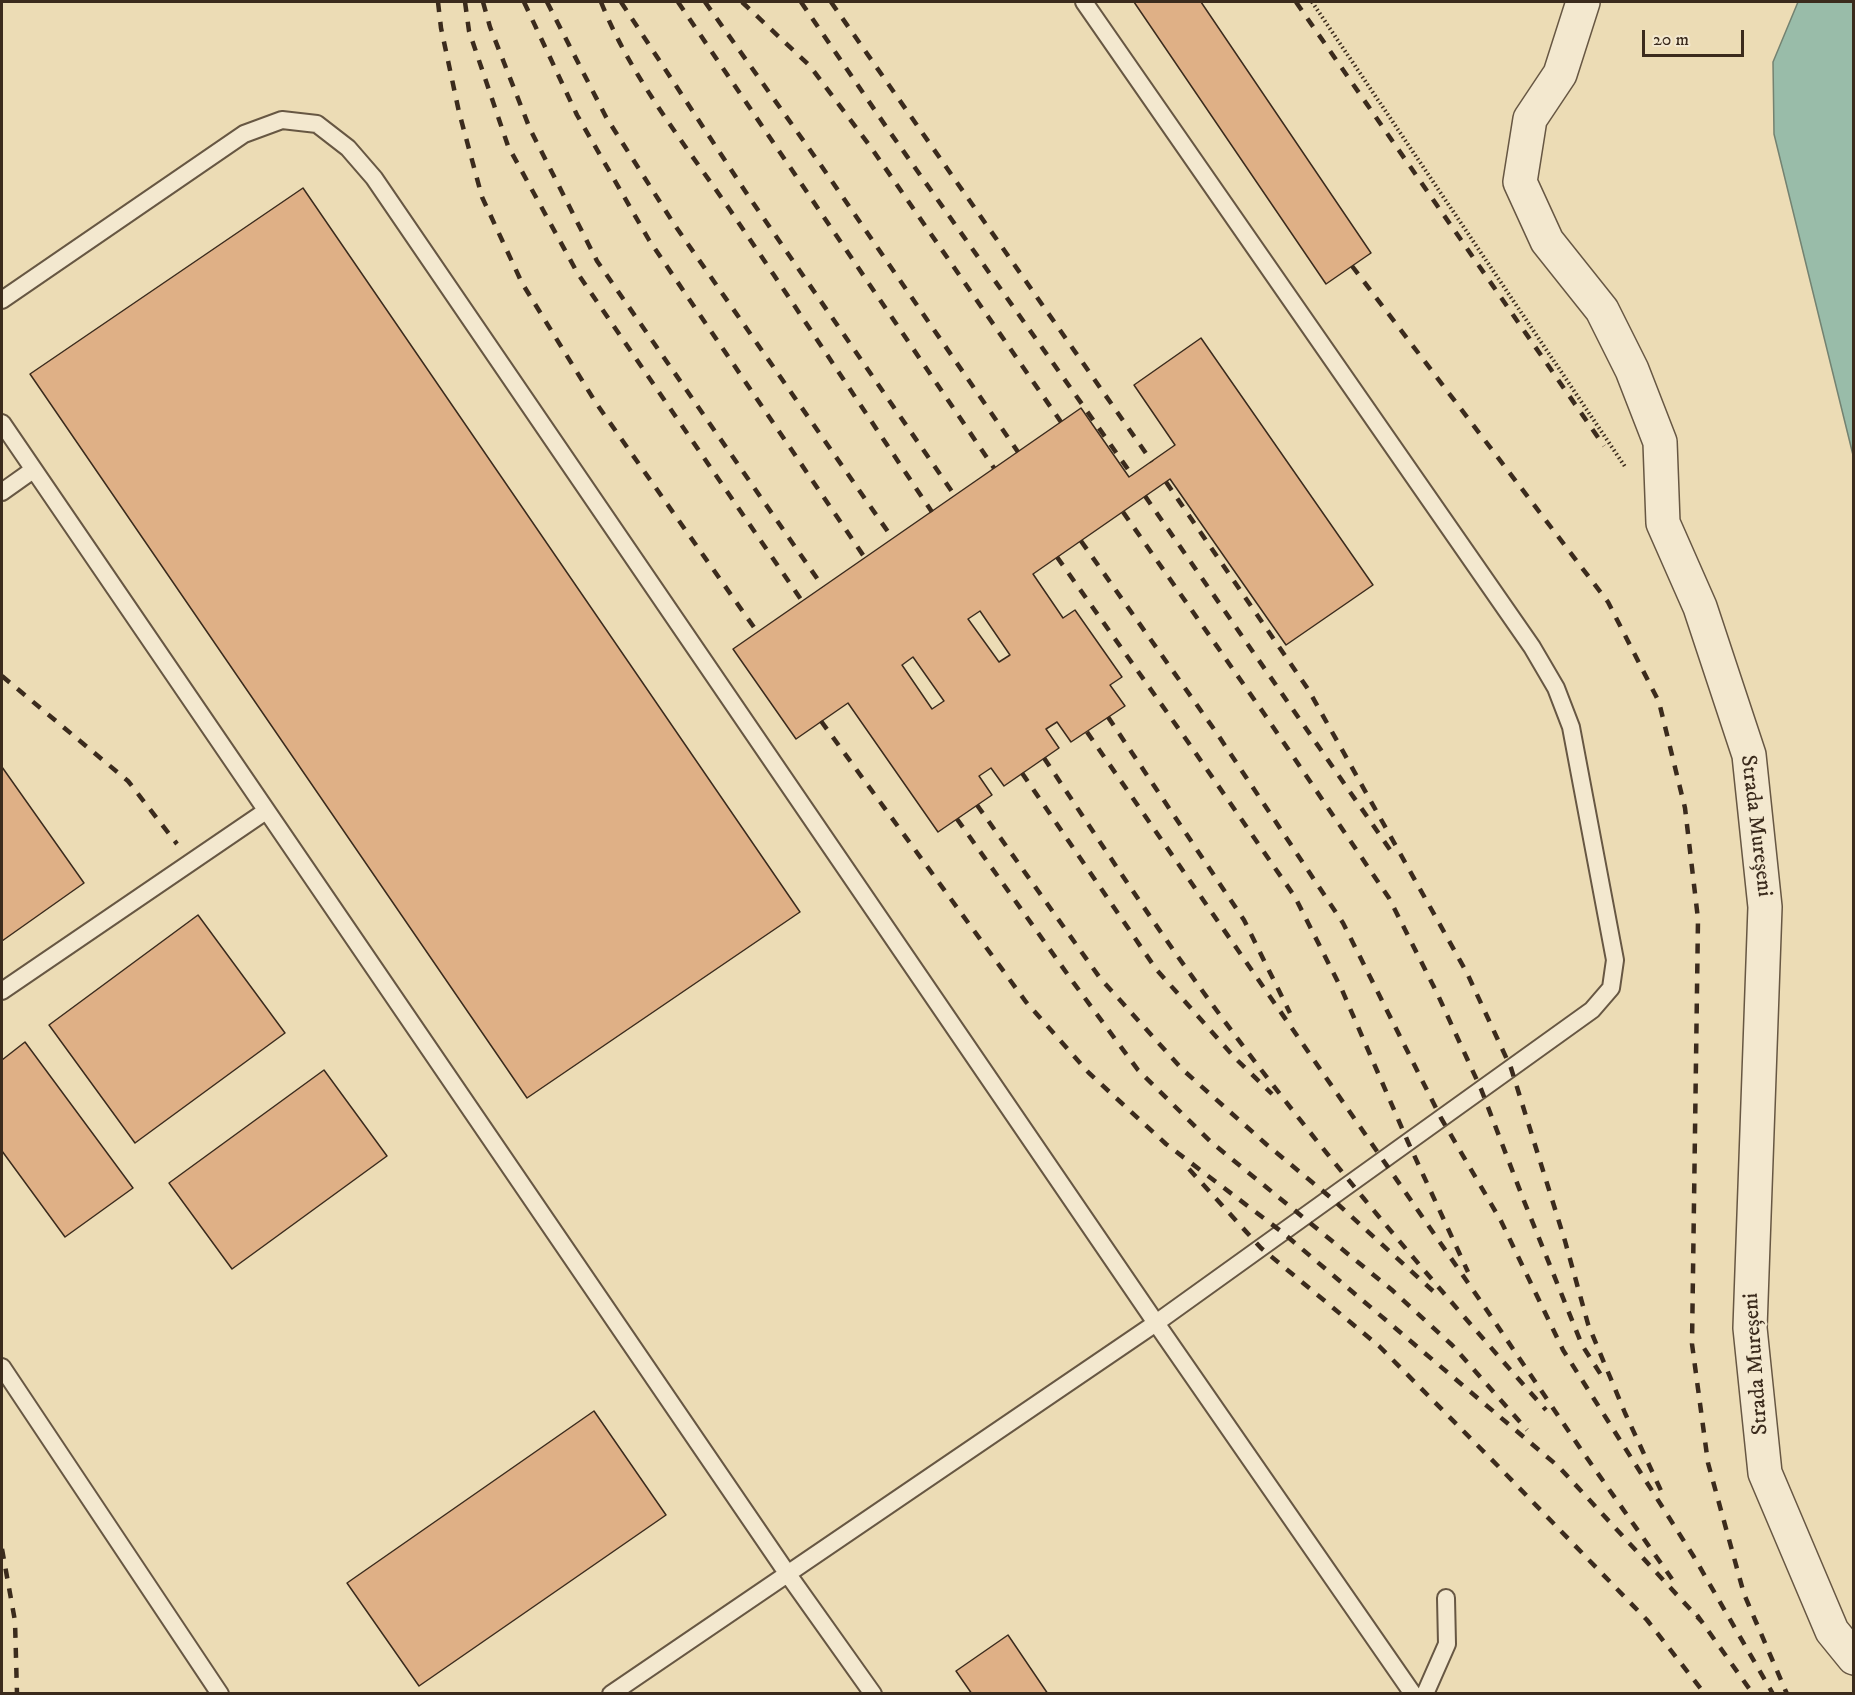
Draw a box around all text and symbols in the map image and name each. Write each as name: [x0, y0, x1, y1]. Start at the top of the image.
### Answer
scale bar: [1645, 18, 1747, 56]
text: 20 m: [1653, 29, 1689, 51]
street label: Strada Mureșeni: [1733, 754, 1777, 898]
street label: Strada Mureșeni: [1739, 1292, 1775, 1436]

